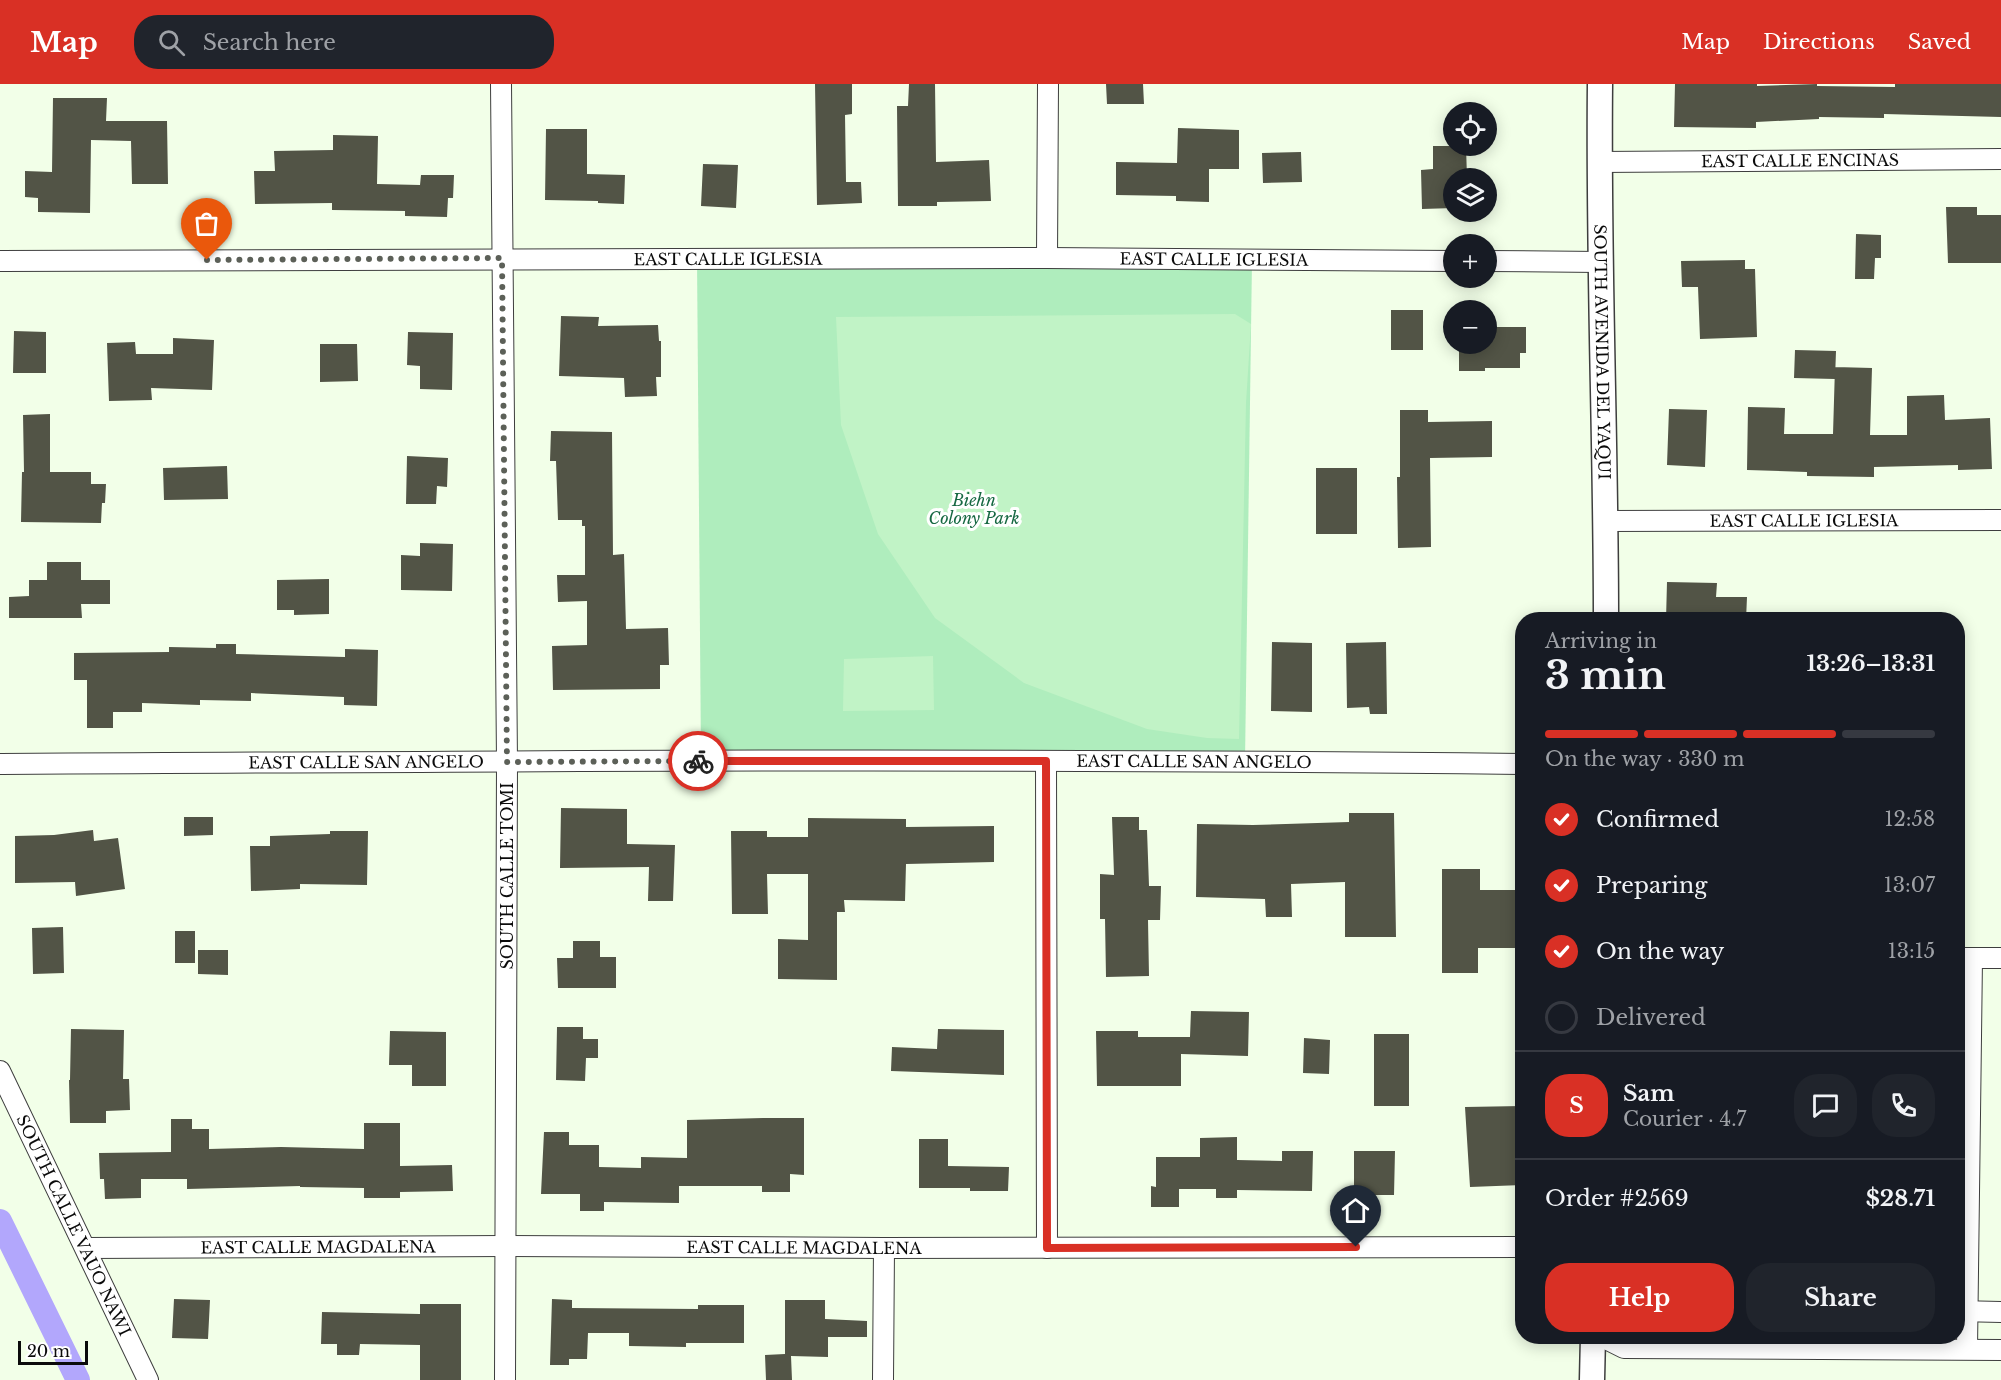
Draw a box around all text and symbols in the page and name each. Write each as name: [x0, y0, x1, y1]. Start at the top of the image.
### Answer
search box: [134, 15, 554, 69]
text: Map: [30, 25, 98, 60]
icon: search: [155, 26, 188, 59]
text: Search here: [203, 29, 336, 56]
text: Map: [1681, 29, 1730, 55]
text: Directions: [1763, 29, 1875, 55]
text: Saved: [1908, 29, 1971, 55]
map controls: [1443, 102, 1497, 354]
button: locate: [1443, 102, 1497, 156]
street label: EAST CALLE ENCINAS: [1701, 150, 1899, 171]
button: layers: [1443, 168, 1497, 222]
pin: [181, 198, 232, 260]
icon: bag: [190, 207, 223, 240]
street label: SOUTH AVENIDA DEL YAQUI: [1590, 224, 1615, 480]
button: +: [1443, 234, 1497, 288]
street label: EAST CALLE IGLESIA: [634, 249, 823, 269]
street label: EAST CALLE IGLESIA: [1119, 249, 1309, 270]
button: −: [1443, 300, 1497, 354]
park label: Biehn Colony Park: [929, 490, 1019, 528]
street label: EAST CALLE IGLESIA: [1710, 510, 1899, 531]
text: Arriving in: [1545, 629, 1657, 653]
text: 13:26–13:31: [1806, 650, 1935, 677]
text: 3 min: [1545, 651, 1666, 700]
courier: [668, 731, 728, 791]
icon: bike: [682, 745, 715, 778]
text: On the way · 330 m: [1545, 747, 1744, 771]
street label: EAST CALLE SAN ANGELO: [248, 751, 484, 773]
street label: EAST CALLE SAN ANGELO: [1076, 751, 1312, 772]
street label: SOUTH CALLE TOMI: [497, 782, 517, 970]
icon: check: [1545, 803, 1578, 836]
text: Confirmed: [1596, 806, 1719, 833]
text: 12:58: [1885, 807, 1935, 831]
icon: check: [1545, 869, 1578, 902]
text: Preparing: [1596, 872, 1707, 899]
text: 13:07: [1884, 873, 1935, 897]
icon: check: [1545, 935, 1578, 968]
text: On the way: [1596, 938, 1724, 965]
text: 13:15: [1888, 939, 1935, 963]
text: Delivered: [1596, 1004, 1706, 1031]
button: chat: [1794, 1074, 1857, 1137]
button: phone: [1872, 1074, 1935, 1137]
text: Sam: [1623, 1080, 1675, 1107]
text: S: [1569, 1092, 1584, 1119]
text: Courier · 4.7: [1623, 1107, 1746, 1131]
street label: SOUTH CALLE VAUO NAWI: [12, 1111, 135, 1339]
pin: [1330, 1185, 1381, 1247]
text: Order #2569: [1545, 1185, 1689, 1212]
text: $28.71: [1866, 1185, 1935, 1212]
icon: home: [1339, 1194, 1372, 1227]
street label: EAST CALLE MAGDALENA: [200, 1236, 436, 1257]
street label: EAST CALLE MAGDALENA: [686, 1237, 922, 1258]
button: Help: [1545, 1263, 1734, 1332]
button: Share: [1746, 1263, 1935, 1332]
scale bar: [18, 1338, 88, 1366]
text: 20 m: [27, 1341, 70, 1361]

